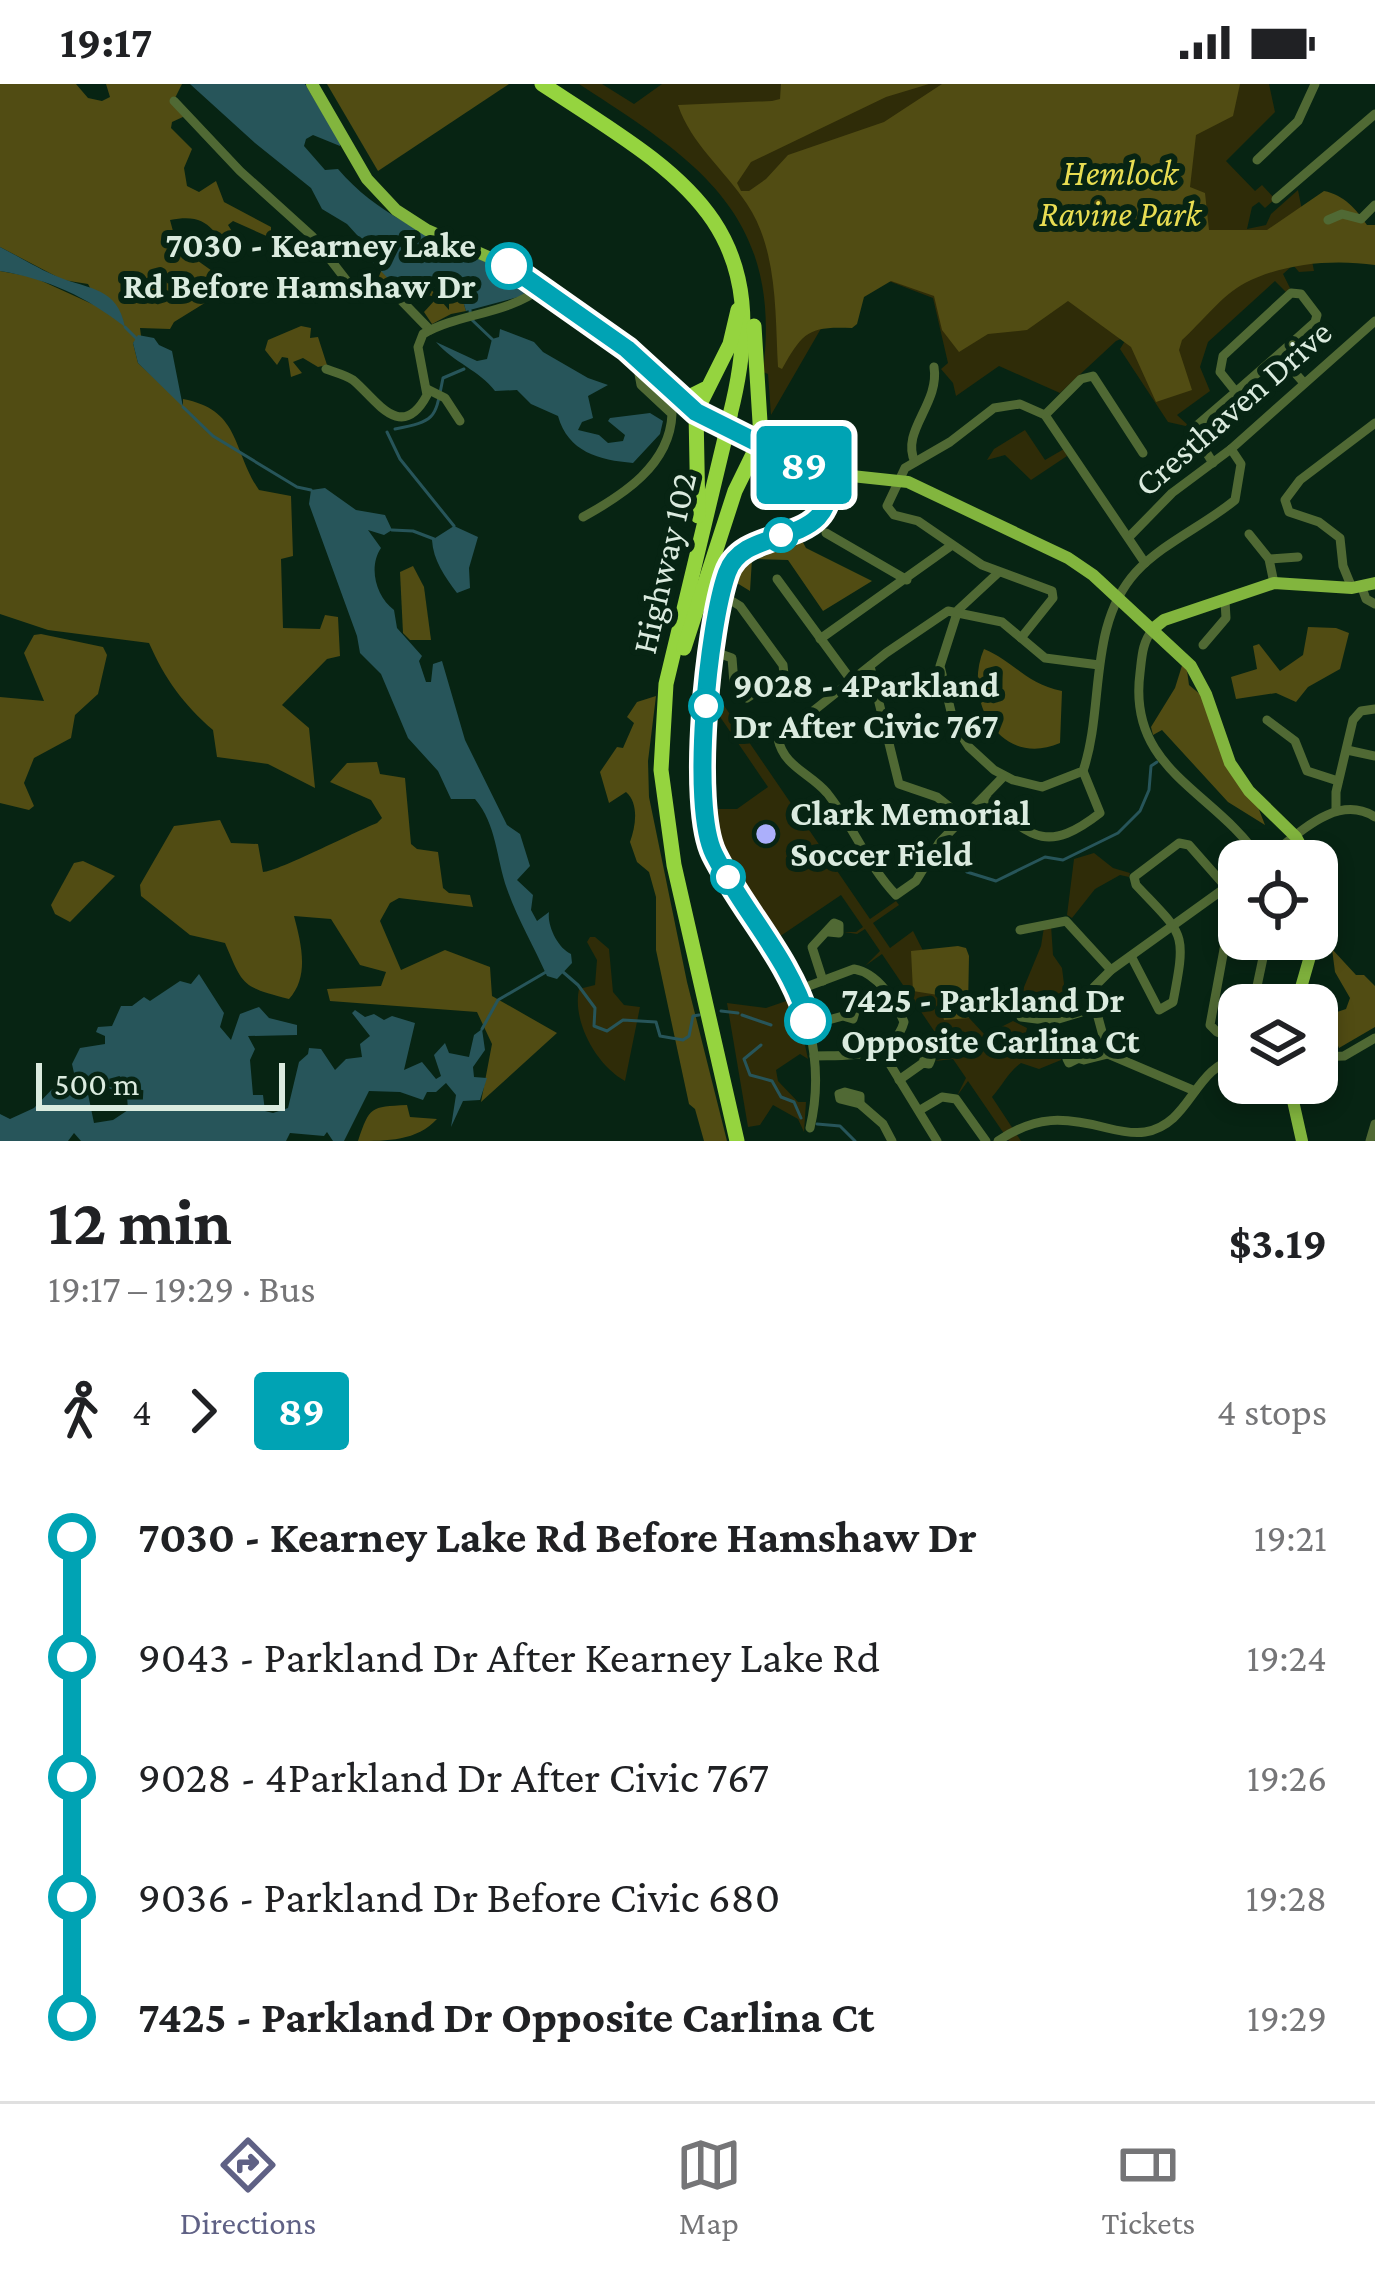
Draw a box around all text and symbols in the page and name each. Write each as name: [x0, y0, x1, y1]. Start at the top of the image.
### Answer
text: 19:17: [60, 17, 153, 67]
park label: Hemlock Ravine Park: [1039, 153, 1202, 234]
place label: 7030 - Kearney Lake Rd Before Hamshaw Dr: [123, 225, 476, 306]
marker: 7030 - Kearney Lake Rd Before Hamshaw Dr: [487, 244, 531, 288]
street label: Cresthaven Drive: [1127, 312, 1339, 504]
line badge: 89: [750, 426, 858, 504]
text: 89: [781, 441, 827, 488]
street label: Highway 102: [624, 468, 704, 658]
unlabelled marker: [765, 519, 797, 551]
place label: 9028 - 4Parkland Dr After Civic 767: [733, 665, 1000, 746]
marker: 9028 - 4Parkland Dr After Civic 767: [690, 690, 722, 722]
place label: Clark Memorial Soccer Field: [790, 793, 1031, 874]
marker: Clark Memorial Soccer Field: [753, 821, 779, 847]
map controls: [1218, 840, 1338, 1104]
button: locate: [1218, 840, 1338, 960]
unlabelled marker: [712, 861, 744, 893]
place label: 7425 - Parkland Dr Opposite Carlina Ct: [841, 980, 1141, 1061]
button: layers: [1218, 984, 1338, 1104]
marker: 7425 - Parkland Dr Opposite Carlina Ct: [786, 999, 830, 1043]
scale bar: [36, 1057, 285, 1110]
text: 500 m: [54, 1065, 140, 1102]
text: 12 min: [48, 1185, 232, 1258]
text: $3.19: [1229, 1218, 1327, 1268]
text: 19:17 – 19:29 · Bus: [48, 1267, 316, 1310]
icon: walk: [48, 1378, 114, 1444]
icon: forward: [170, 1378, 236, 1444]
text: 89: [278, 1387, 325, 1434]
text: 4: [132, 1390, 152, 1433]
text: 4 stops: [1217, 1390, 1327, 1433]
text: 7030 - Kearney Lake Rd Before Hamshaw Dr: [138, 1512, 977, 1562]
text: 19:21: [1254, 1516, 1327, 1559]
text: 9043 - Parkland Dr After Kearney Lake Rd: [138, 1632, 880, 1682]
text: 19:24: [1247, 1636, 1327, 1679]
text: 9028 - 4Parkland Dr After Civic 767: [138, 1752, 769, 1802]
text: 19:26: [1247, 1756, 1327, 1799]
text: 9036 - Parkland Dr Before Civic 680: [138, 1872, 780, 1922]
text: 19:28: [1246, 1876, 1327, 1919]
text: 7425 - Parkland Dr Opposite Carlina Ct: [138, 1992, 874, 2042]
text: 19:29: [1247, 1996, 1327, 2039]
tab: Directions: [180, 2132, 316, 2241]
tab: Map: [676, 2132, 742, 2241]
tab: Tickets: [1101, 2132, 1195, 2241]

